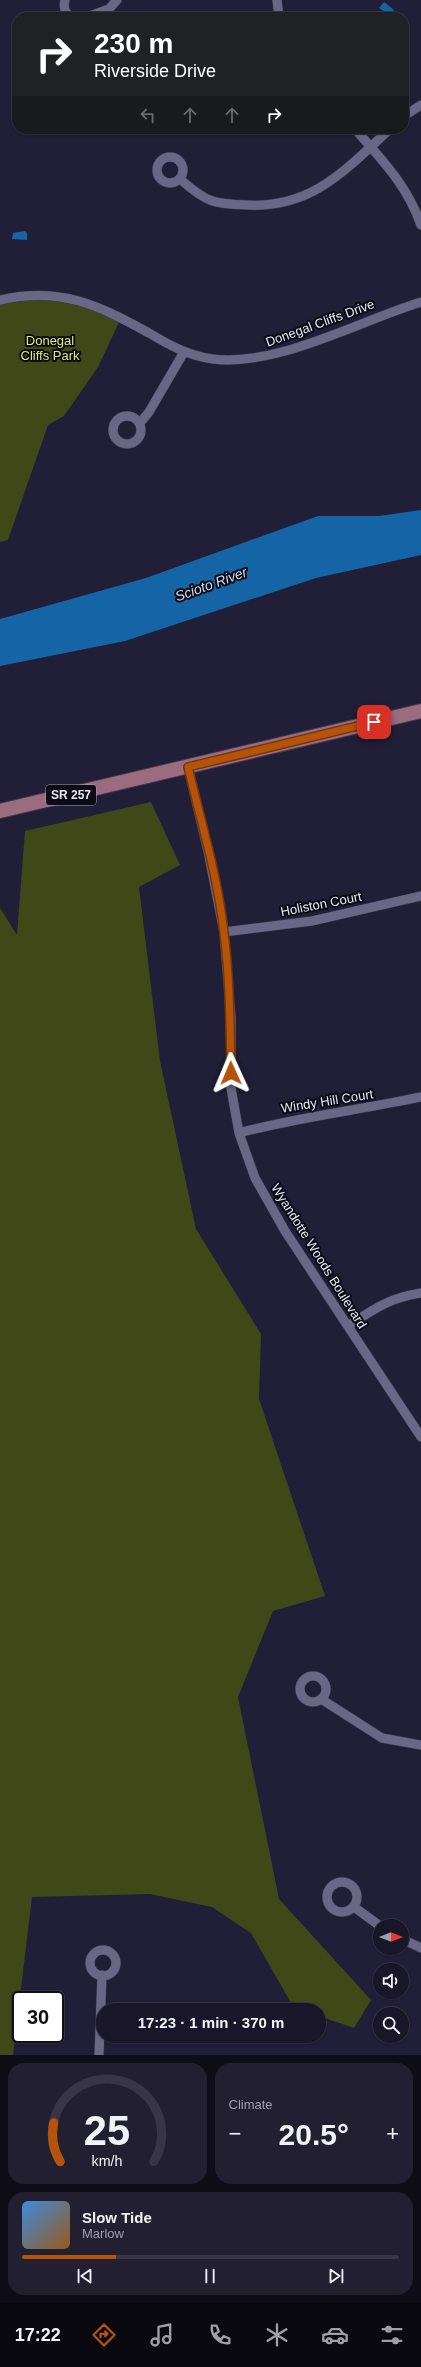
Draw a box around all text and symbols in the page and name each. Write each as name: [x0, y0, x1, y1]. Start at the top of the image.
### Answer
icon: right: [28, 28, 80, 80]
text: 230 m: [94, 28, 173, 59]
text: Riverside Drive: [94, 61, 216, 81]
icon: left: [137, 104, 159, 126]
icon: ahead: [179, 104, 201, 126]
icon: ahead: [221, 104, 243, 126]
icon: right: [263, 104, 285, 126]
street label: Donegal Cliffs Drive: [264, 296, 376, 350]
park label: Donegal Cliffs Park: [21, 333, 80, 363]
water label: Scioto River: [173, 563, 250, 604]
pin: [357, 705, 391, 739]
icon: arrive: [363, 711, 385, 733]
road number: SR 257: [46, 785, 96, 805]
street label: Holiston Court: [279, 889, 363, 919]
position arrow: [210, 1052, 252, 1094]
street label: Windy Hill Court: [280, 1086, 375, 1116]
street label: Wyandotte Woods Boulevard: [268, 1181, 370, 1331]
north arrow: [373, 1919, 409, 1955]
map controls: [373, 1919, 409, 2043]
button: sound: [373, 1963, 409, 1999]
speed limit sign: 30: [12, 1991, 64, 2043]
button: search: [373, 2007, 409, 2043]
text: 17:23 · 1 min · 370 m: [138, 2014, 284, 2031]
text: Climate: [229, 2097, 273, 2112]
text: 25: [84, 2106, 130, 2153]
text: 20.5°: [279, 2118, 349, 2151]
text: −: [229, 2121, 241, 2146]
text: +: [386, 2121, 399, 2146]
text: km/h: [92, 2152, 123, 2168]
text: Slow Tide: [82, 2209, 152, 2226]
text: Marlow: [82, 2226, 124, 2241]
icon: previous: [74, 2265, 96, 2287]
icon: pause: [199, 2265, 221, 2287]
icon: next: [325, 2265, 347, 2287]
icon: directions: [90, 2321, 118, 2349]
icon: music: [148, 2321, 176, 2349]
icon: phone: [206, 2321, 234, 2349]
icon: climate: [263, 2321, 291, 2349]
icon: car: [321, 2321, 349, 2349]
icon: filters: [378, 2321, 406, 2349]
text: 17:22: [15, 2325, 61, 2345]

